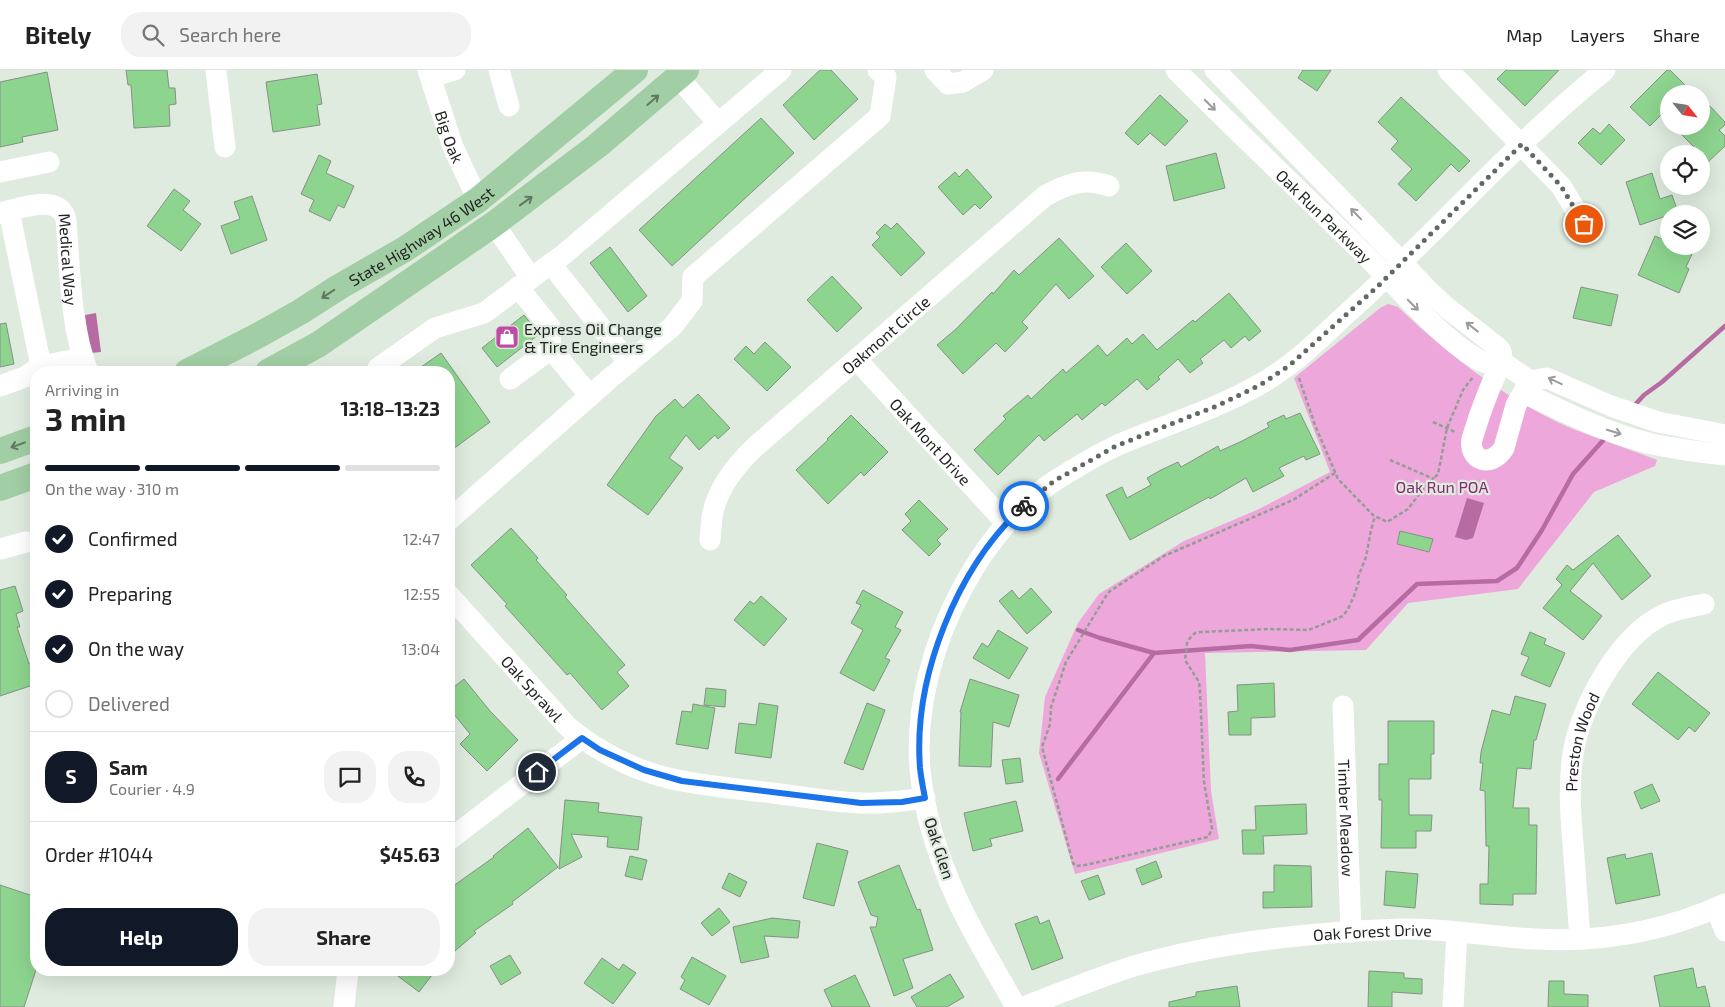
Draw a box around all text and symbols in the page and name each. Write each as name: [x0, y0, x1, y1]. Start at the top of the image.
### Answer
search box: [121, 12, 471, 57]
text: Bitely: [25, 20, 91, 49]
icon: search: [139, 21, 167, 49]
text: Search here: [179, 23, 281, 46]
text: Map: [1506, 24, 1542, 46]
text: Layers: [1570, 24, 1625, 46]
text: Share: [1653, 24, 1700, 46]
north arrow: [1660, 85, 1710, 135]
map controls: [1660, 85, 1710, 255]
one-way arrow: [646, 94, 659, 105]
one-way arrow: [1204, 99, 1217, 111]
street label: Big Oak: [432, 108, 468, 166]
button: locate: [1660, 145, 1710, 195]
street label: Oak Run Parkway: [1273, 165, 1377, 267]
street label: State Highway 46 West: [345, 182, 497, 289]
one-way arrow: [519, 196, 533, 206]
pin: [1563, 203, 1605, 245]
button: layers: [1660, 205, 1710, 255]
one-way arrow: [1350, 208, 1362, 220]
icon: bag: [1570, 210, 1598, 238]
street label: Medical Way: [56, 212, 82, 307]
one-way arrow: [322, 289, 336, 299]
street label: Oakmont Circle: [837, 291, 933, 377]
one-way arrow: [1407, 299, 1419, 311]
place label: Express Oil Change & Tire Engineers: [524, 319, 662, 356]
one-way arrow: [1466, 322, 1479, 333]
shop icon: Express Oil Change & Tire Engineers: [494, 324, 520, 350]
one-way arrow: [1548, 376, 1563, 386]
text: Arriving in: [45, 380, 119, 399]
street label: Oak Mont Drive: [887, 394, 976, 489]
text: 13:18–13:23: [340, 397, 440, 420]
text: 3 min: [45, 399, 126, 437]
one-way arrow: [1606, 428, 1622, 438]
one-way arrow: [10, 440, 26, 450]
park label: Oak Run POA: [1396, 477, 1488, 496]
text: On the way · 310 m: [45, 479, 179, 498]
courier: [999, 481, 1049, 531]
icon: bike: [1010, 492, 1038, 520]
icon: check: [45, 525, 73, 553]
text: Confirmed: [88, 527, 178, 550]
text: 12:47: [403, 529, 440, 548]
icon: check: [45, 580, 73, 608]
text: Preparing: [88, 582, 172, 605]
text: 12:55: [404, 584, 440, 603]
icon: check: [45, 635, 73, 663]
text: On the way: [88, 637, 184, 660]
text: 13:04: [401, 639, 440, 658]
street label: Oak Sprawl: [498, 651, 567, 725]
street label: Preston Wood: [1561, 689, 1602, 792]
text: Delivered: [88, 692, 170, 715]
button: chat: [324, 751, 376, 803]
button: phone: [388, 751, 440, 803]
pin: [516, 751, 558, 793]
text: Sam: [109, 756, 148, 779]
icon: home: [523, 758, 551, 786]
street label: Timber Meadow: [1335, 759, 1359, 877]
text: S: [65, 765, 77, 788]
text: Courier · 4.9: [109, 779, 195, 798]
street label: Oak Glen: [921, 815, 959, 881]
text: Order #1044: [45, 843, 153, 866]
text: $45.63: [380, 843, 440, 866]
button: Help: [45, 908, 238, 966]
button: Share: [248, 908, 440, 966]
street label: Oak Forest Drive: [1312, 919, 1432, 944]

